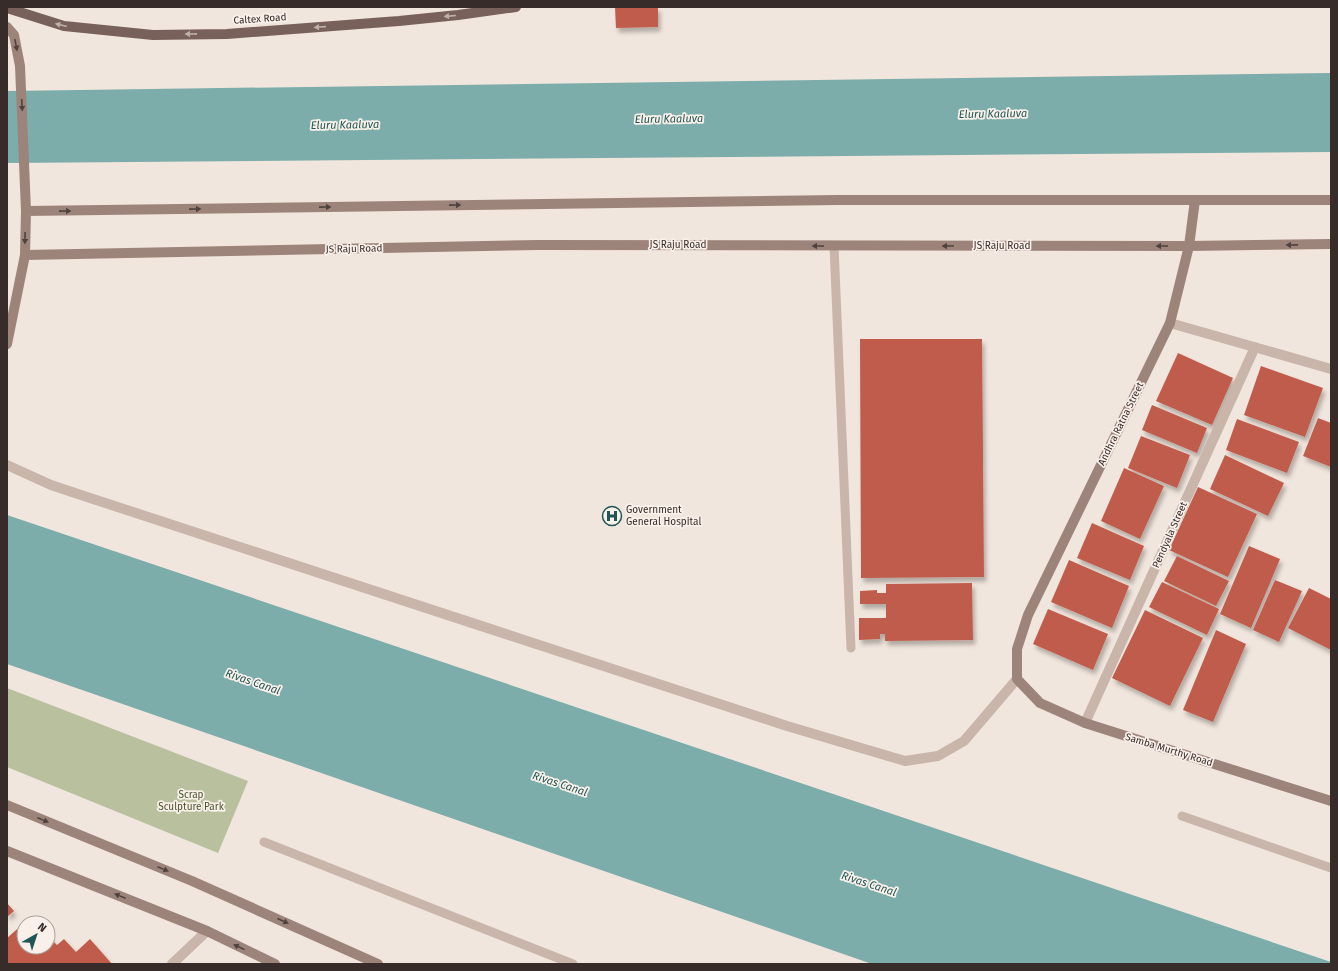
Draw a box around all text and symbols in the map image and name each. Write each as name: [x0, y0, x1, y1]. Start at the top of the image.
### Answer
street label: Caltex Road: [233, 11, 287, 27]
one-way arrow: [444, 13, 456, 19]
one-way arrow: [55, 22, 67, 28]
one-way arrow: [314, 23, 326, 30]
one-way arrow: [184, 31, 197, 37]
one-way arrow: [14, 39, 20, 51]
one-way arrow: [19, 99, 25, 112]
water label: Eluru Kaaluva: [959, 107, 1027, 121]
water label: Eluru Kaaluva: [635, 112, 703, 126]
water label: Eluru Kaaluva: [311, 118, 379, 132]
one-way arrow: [449, 202, 462, 208]
one-way arrow: [319, 204, 332, 210]
one-way arrow: [189, 206, 202, 212]
one-way arrow: [59, 208, 72, 214]
one-way arrow: [22, 232, 29, 244]
street label: JS Raju Road: [650, 239, 706, 251]
street label: JS Raju Road: [974, 240, 1030, 252]
one-way arrow: [1285, 242, 1298, 248]
street label: JS Raju Road: [326, 243, 382, 255]
one-way arrow: [811, 243, 824, 249]
one-way arrow: [941, 243, 954, 249]
one-way arrow: [1155, 243, 1168, 249]
street label: Andhra Ratna Street: [1096, 380, 1147, 468]
street label: Pendyala Street: [1150, 500, 1190, 570]
place label: Government General Hospital: [626, 504, 701, 528]
hospital icon: Government General Hospital: [601, 505, 623, 527]
water label: Rivas Canal: [224, 667, 282, 697]
street label: Samba Murthy Road: [1124, 731, 1214, 769]
water label: Rivas Canal: [531, 769, 589, 799]
park label: Scrap Sculpture Park: [158, 789, 225, 813]
one-way arrow: [38, 817, 50, 823]
one-way arrow: [158, 866, 170, 872]
water label: Rivas Canal: [840, 869, 898, 899]
one-way arrow: [113, 893, 125, 899]
north arrow: [16, 915, 56, 955]
one-way arrow: [277, 918, 288, 924]
text: N: [35, 920, 49, 935]
one-way arrow: [234, 944, 245, 950]

